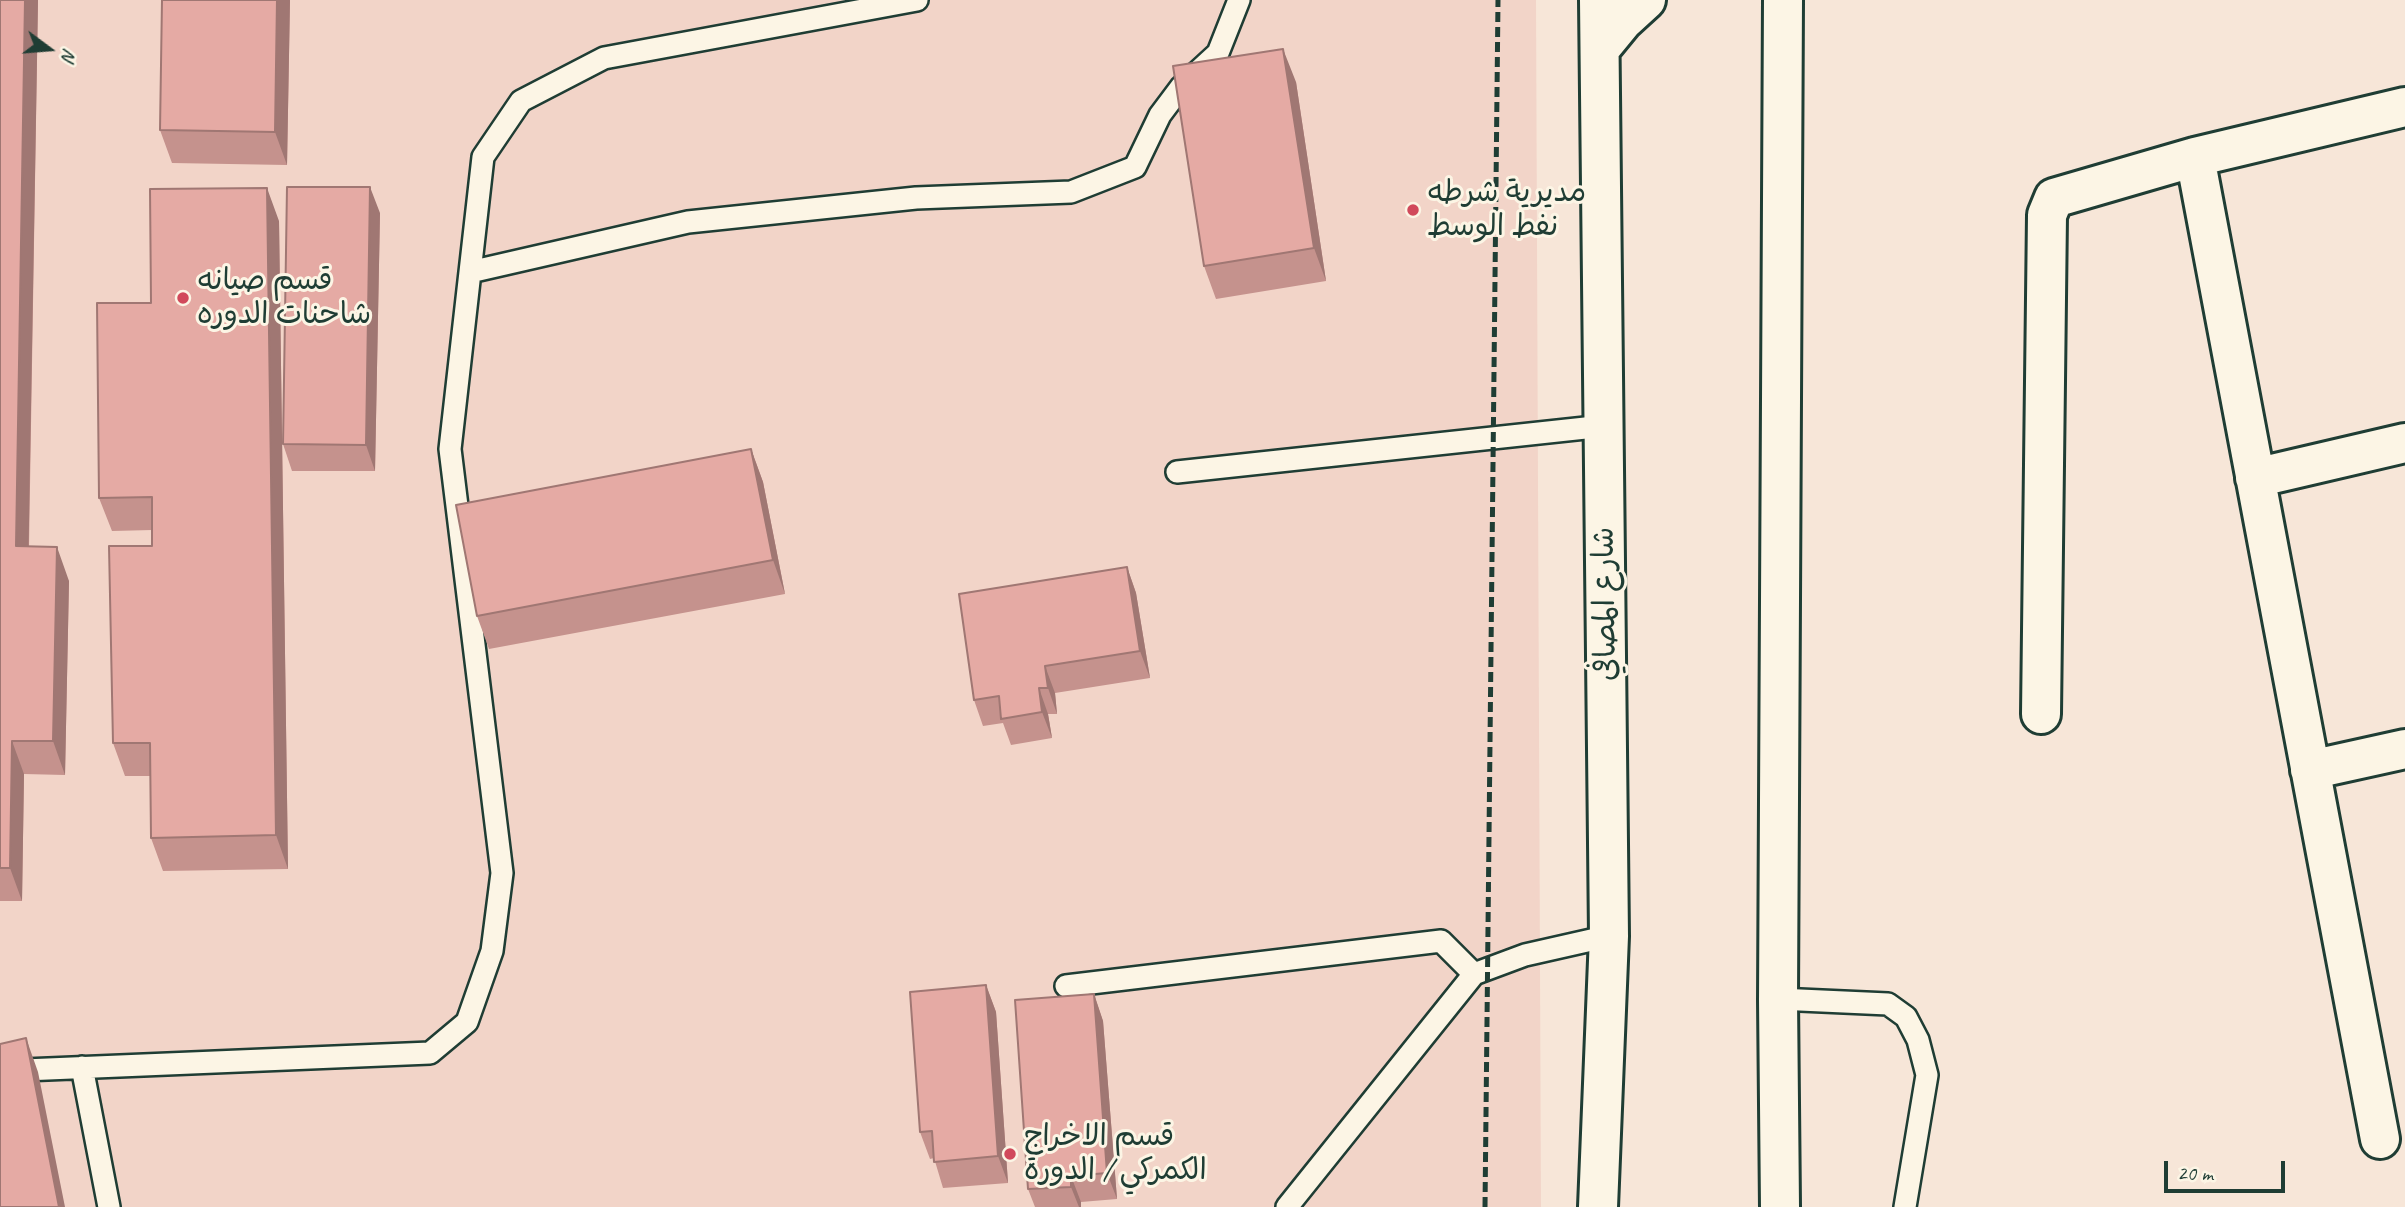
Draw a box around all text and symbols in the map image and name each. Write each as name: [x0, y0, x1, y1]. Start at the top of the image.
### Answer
north arrow: [14, 14, 84, 84]
text: N: [56, 46, 82, 64]
place label: مديرية شرطه نفط الوسط: [1427, 175, 1586, 246]
marker: مديرية شرطه نفط الوسط: [1405, 202, 1421, 218]
place label: قسم صيانه شاحنات الدوره: [197, 263, 371, 334]
marker: قسم صيانه شاحنات الدوره: [175, 290, 191, 306]
street label: شارع المصافي: [1587, 527, 1625, 681]
place label: قسم الاخراج الكمركي / الدورة: [1024, 1119, 1207, 1190]
marker: قسم الاخراج الكمركي / الدورة: [1002, 1146, 1018, 1162]
scale bar: [2167, 1148, 2288, 1192]
text: 20 m: [2177, 1160, 2213, 1186]

